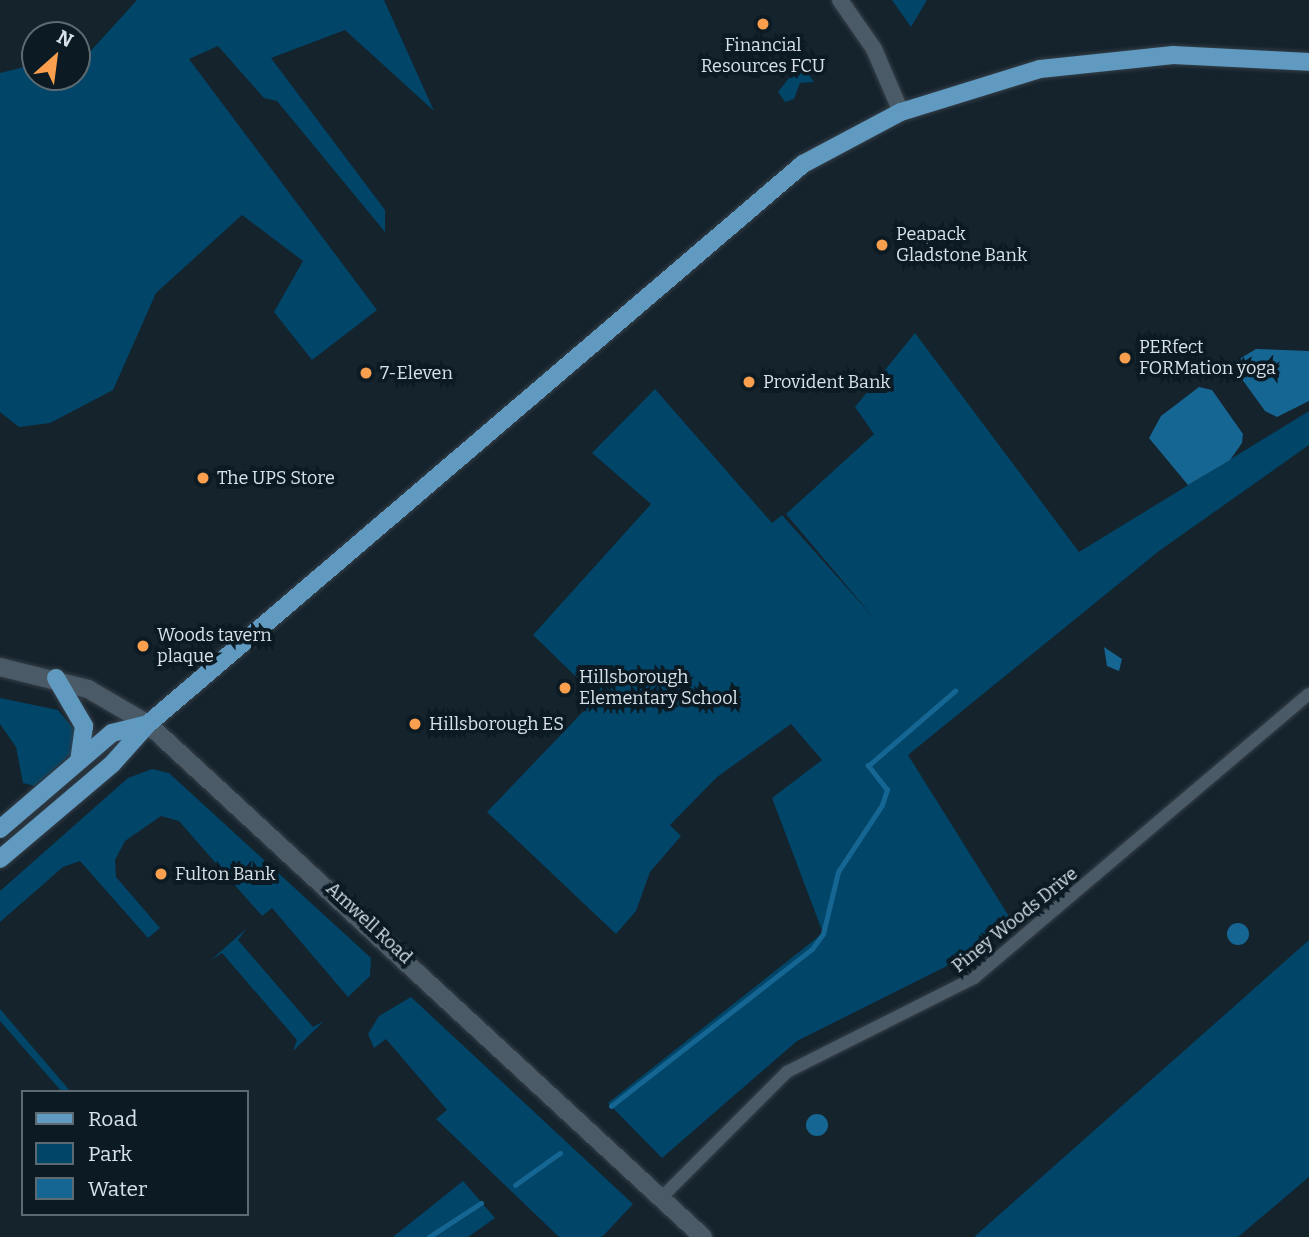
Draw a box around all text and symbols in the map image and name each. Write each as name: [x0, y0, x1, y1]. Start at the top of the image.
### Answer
marker: Financial Resources FCU: [755, 16, 771, 32]
north arrow: [21, 21, 91, 91]
text: N: [53, 25, 77, 52]
place label: Financial Resources FCU: [701, 35, 825, 78]
place label: Peapack Gladstone Bank: [896, 224, 1027, 266]
marker: Peapack Gladstone Bank: [874, 237, 890, 253]
place label: PERfect FORMation yoga: [1139, 337, 1276, 380]
marker: PERfect FORMation yoga: [1117, 350, 1133, 366]
place label: 7-Eleven: [380, 362, 453, 384]
marker: 7-Eleven: [358, 365, 374, 381]
place label: Provident Bank: [763, 371, 890, 393]
marker: Provident Bank: [741, 374, 757, 390]
place label: The UPS Store: [217, 467, 335, 489]
marker: The UPS Store: [195, 470, 211, 486]
place label: Woods tavern plaque: [157, 625, 272, 668]
marker: Woods tavern plaque: [135, 638, 151, 654]
place label: Hillsborough Elementary School: [579, 667, 738, 710]
marker: Hillsborough Elementary School: [557, 680, 573, 696]
place label: Hillsborough ES: [429, 713, 564, 735]
marker: Hillsborough ES: [407, 716, 423, 732]
place label: Fulton Bank: [175, 863, 276, 885]
street label: Piney Woods Drive: [948, 863, 1082, 977]
marker: Fulton Bank: [153, 866, 169, 882]
street label: Amwell Road: [322, 878, 416, 968]
legend: [21, 1090, 248, 1216]
text: Road: [88, 1106, 137, 1132]
text: Park: [88, 1141, 132, 1167]
text: Water: [88, 1176, 147, 1202]

